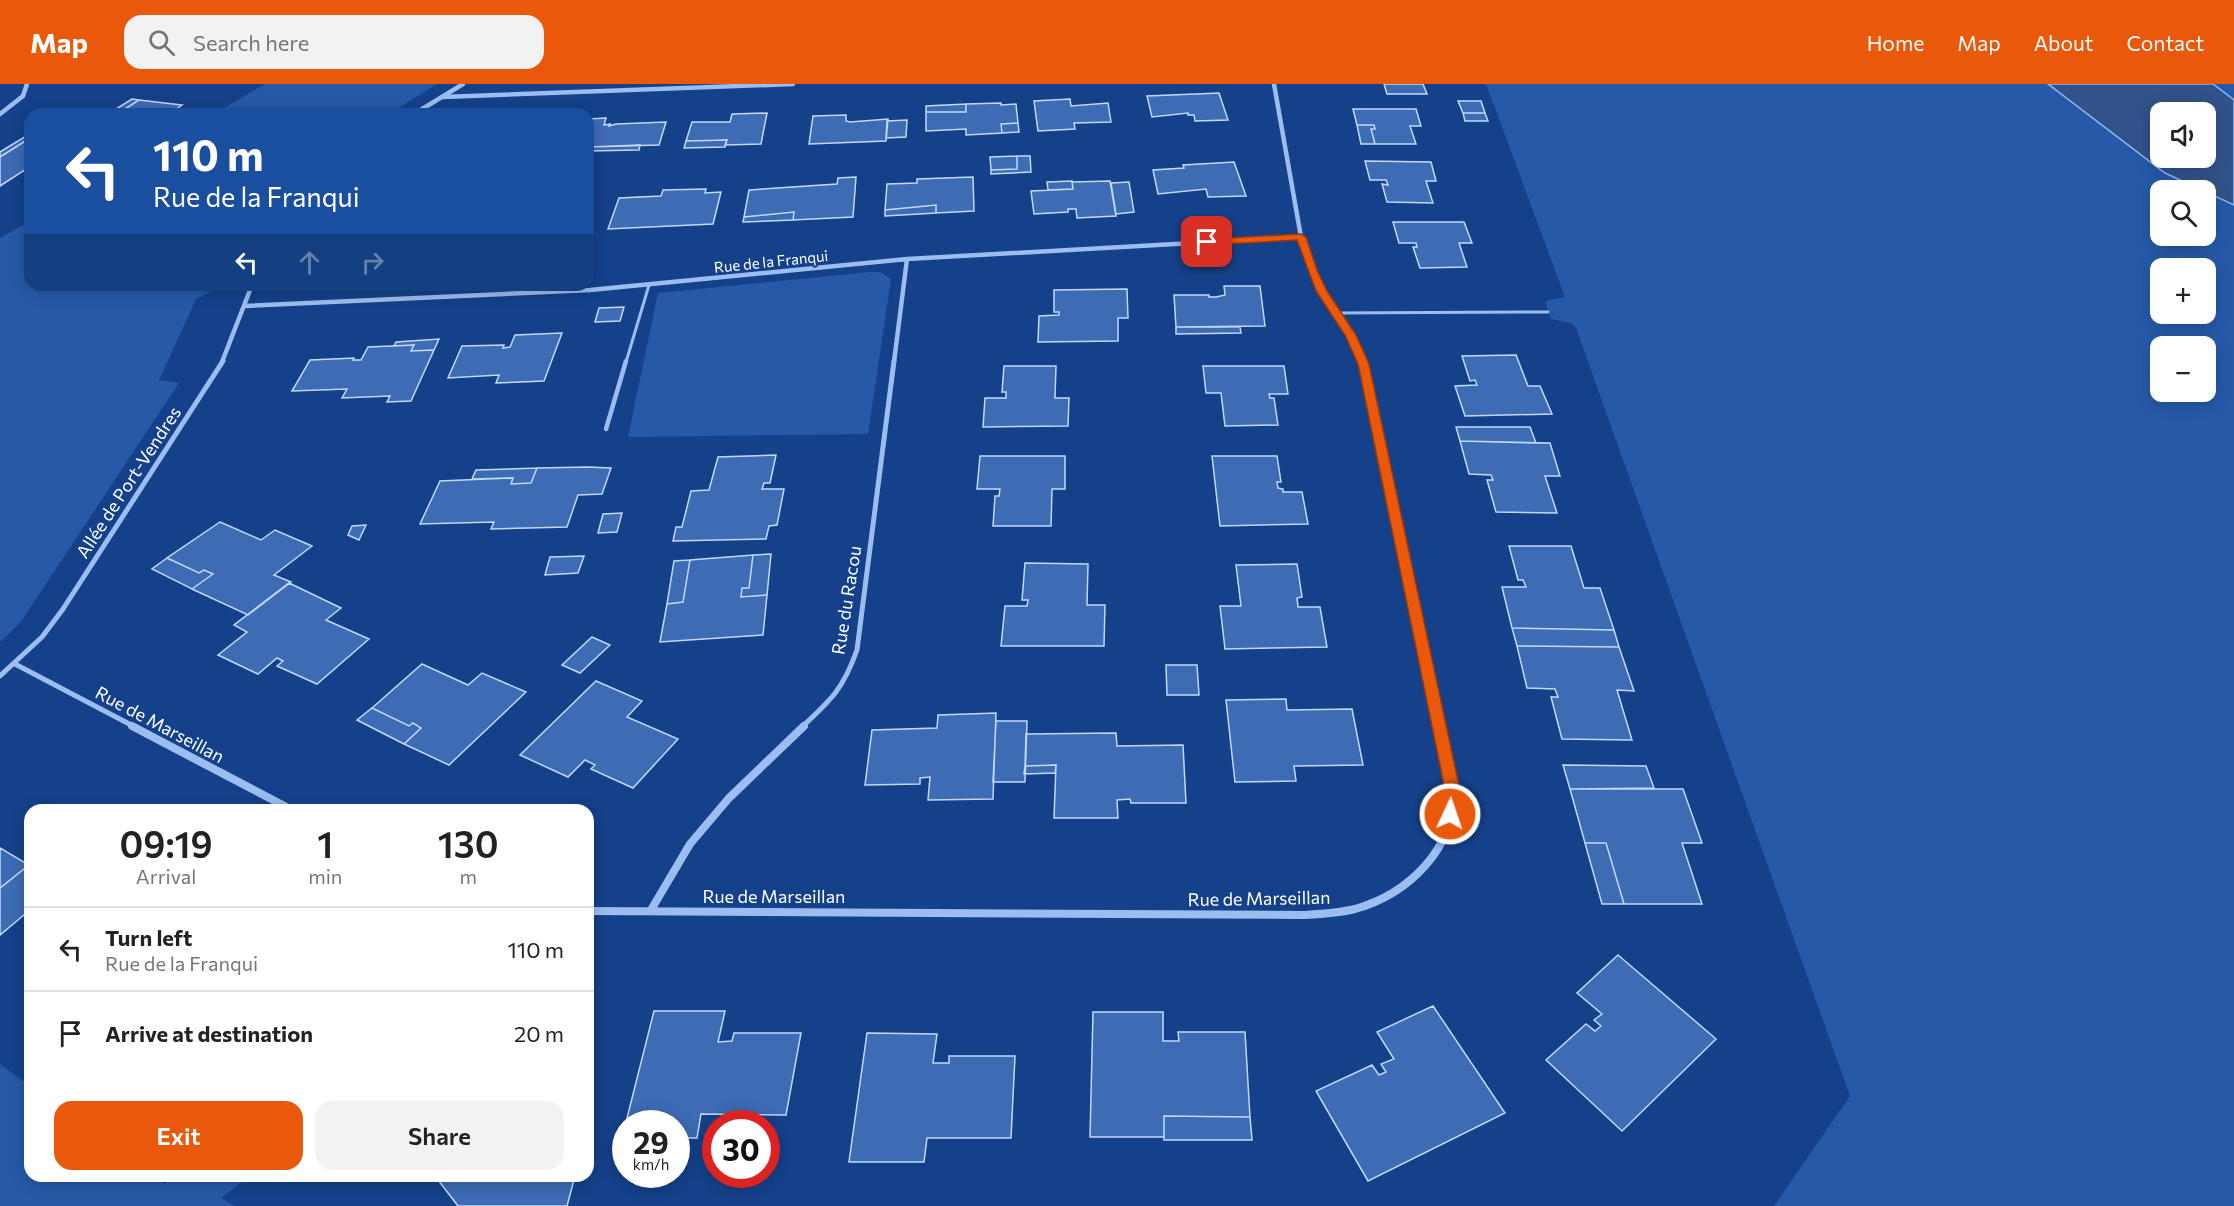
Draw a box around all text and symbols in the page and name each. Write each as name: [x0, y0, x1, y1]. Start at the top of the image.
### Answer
search box: [124, 15, 544, 69]
text: Map: [30, 25, 88, 59]
icon: search: [145, 26, 178, 59]
text: Search here: [193, 29, 309, 56]
text: Home: [1867, 30, 1924, 55]
text: Map: [1957, 30, 2001, 55]
text: About: [2034, 30, 2093, 55]
text: Contact: [2126, 30, 2204, 55]
map controls: [2150, 102, 2216, 402]
button: sound: [2150, 102, 2216, 168]
text: 110 m: [153, 128, 264, 180]
icon: left: [54, 132, 132, 210]
text: Rue de la Franqui: [153, 180, 360, 213]
button: search: [2150, 180, 2216, 246]
pin: [1181, 216, 1232, 267]
icon: arrive: [1190, 225, 1223, 258]
icon: left: [230, 246, 263, 279]
icon: ahead: [293, 246, 326, 279]
icon: right: [356, 246, 389, 279]
street label: Rue de la Franqui: [713, 246, 829, 276]
button: +: [2150, 258, 2216, 324]
button: −: [2150, 336, 2216, 402]
street label: Allée de Port-Vendres: [71, 402, 185, 562]
street label: Rue du Racou: [827, 544, 865, 656]
street label: Rue de Marseillan: [92, 681, 228, 767]
position arrow: [1418, 782, 1482, 846]
text: 09:19: [120, 821, 213, 865]
text: 1: [317, 821, 333, 865]
text: 130: [438, 821, 498, 865]
text: Arrival: [136, 864, 196, 888]
text: min: [308, 864, 342, 888]
text: m: [459, 864, 477, 888]
street label: Rue de Marseillan: [703, 885, 845, 907]
street label: Rue de Marseillan: [1187, 886, 1331, 910]
text: Turn left: [105, 924, 192, 951]
icon: left: [54, 933, 87, 966]
text: 110 m: [507, 936, 564, 963]
text: Rue de la Franqui: [105, 951, 258, 975]
icon: arrive: [54, 1017, 87, 1050]
text: Arrive at destination: [105, 1020, 313, 1047]
text: 20 m: [514, 1020, 564, 1047]
button: Exit: [54, 1101, 303, 1170]
button: Share: [315, 1101, 564, 1170]
speed limit sign: 30: [702, 1110, 780, 1188]
text: 29: [633, 1123, 669, 1160]
text: km/h: [633, 1155, 669, 1173]

